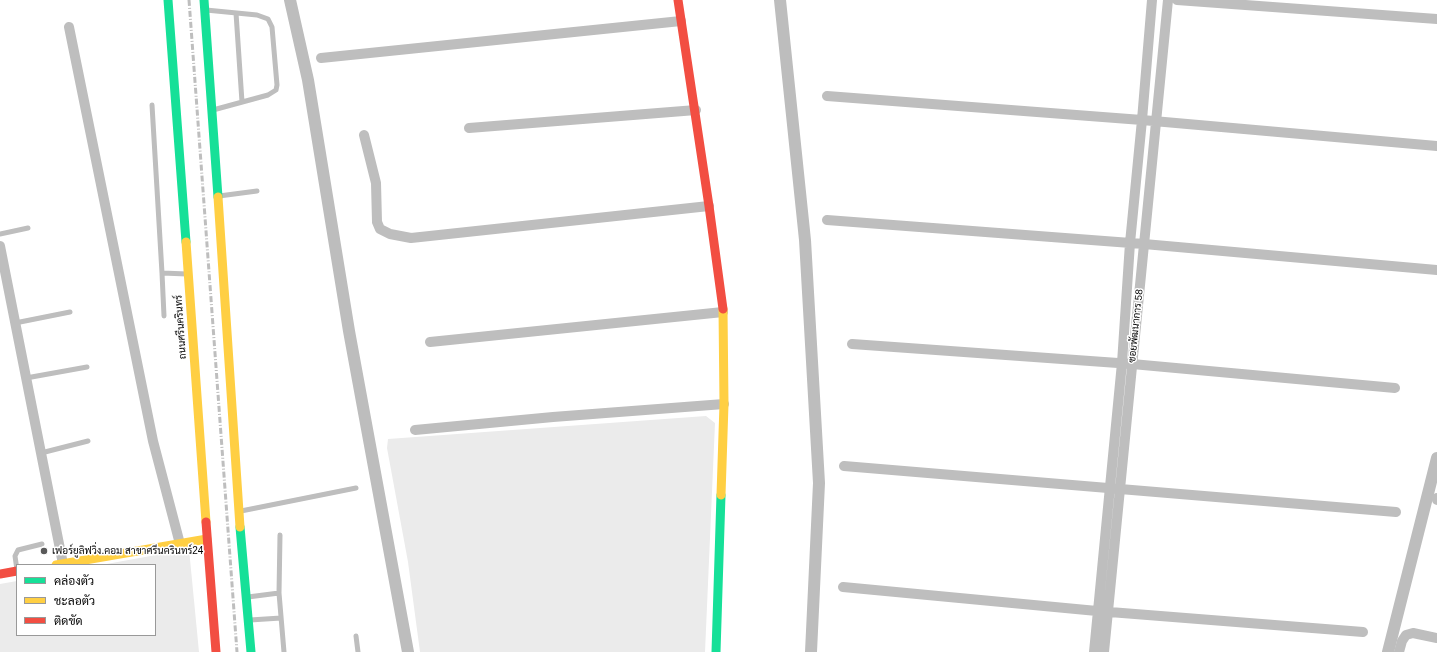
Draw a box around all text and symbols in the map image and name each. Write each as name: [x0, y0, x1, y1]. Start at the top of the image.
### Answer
street label: ซอยพัฒนาการ 58: [1126, 289, 1146, 363]
street label: ถนนศรีนครินทร์: [173, 294, 189, 360]
place label: เฟอร์ยูลิฟวิ่ง.คอม สาขาศรีนครินทร์24: [52, 545, 203, 557]
marker: เฟอร์ยูลิฟวิ่ง.คอม สาขาศรีนครินทร์24: [39, 546, 49, 556]
legend: [16, 564, 156, 636]
text: คล่องตัว: [54, 574, 94, 588]
text: ชะลอตัว: [54, 594, 95, 608]
text: ติดขัด: [54, 614, 83, 628]

